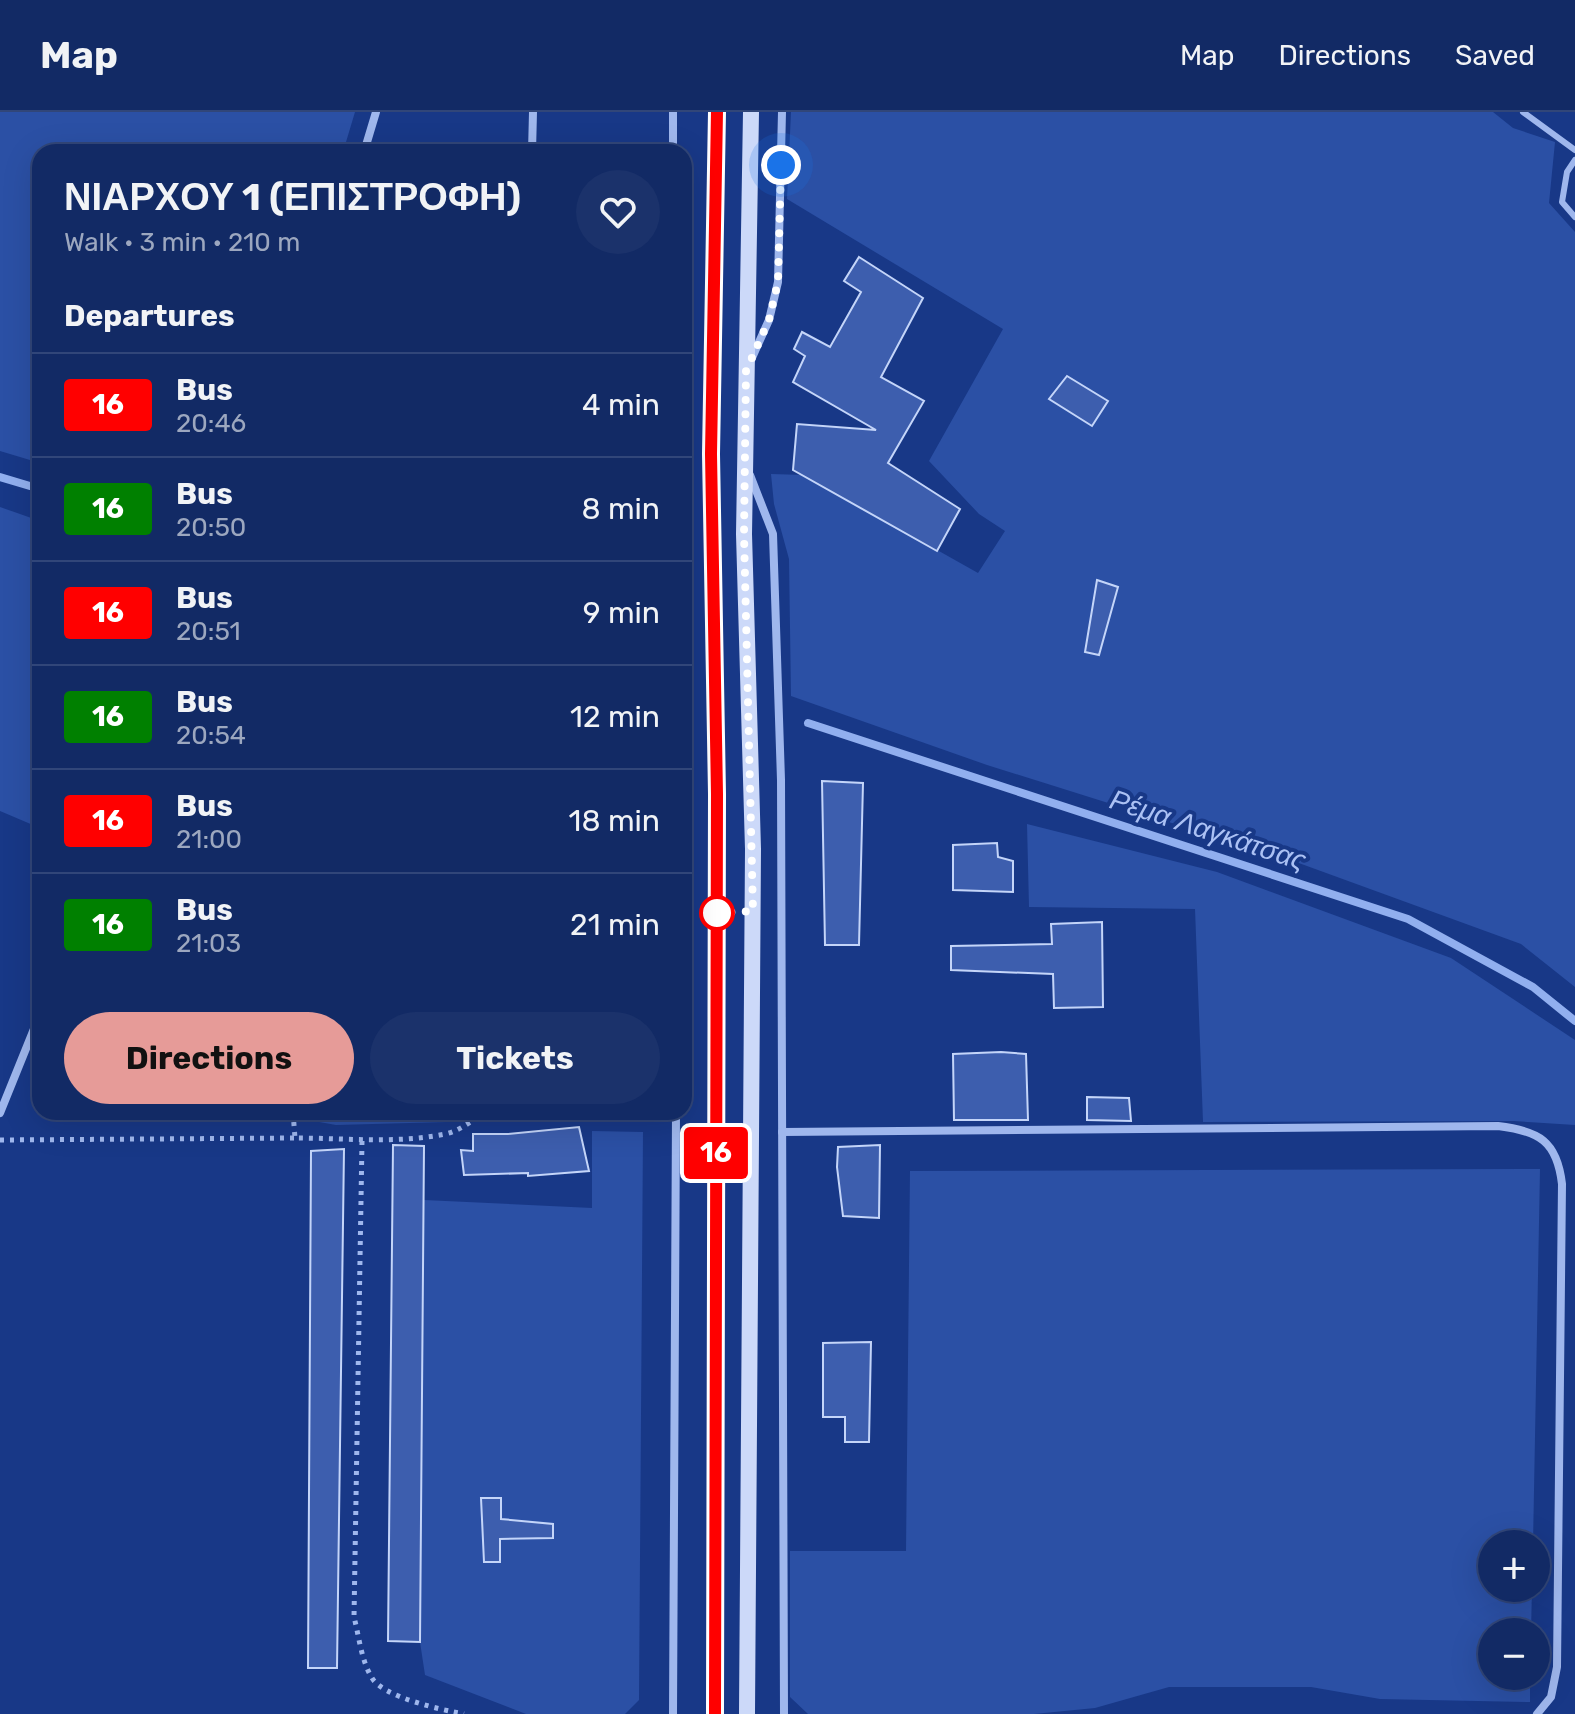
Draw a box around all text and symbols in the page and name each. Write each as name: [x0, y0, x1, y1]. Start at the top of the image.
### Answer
text: Map: [40, 32, 118, 78]
text: Map: [1180, 39, 1234, 72]
text: Directions: [1278, 39, 1411, 72]
text: Saved: [1455, 39, 1535, 72]
your location: [761, 145, 801, 185]
button: heart: [576, 170, 660, 254]
text: ΝΙΑΡΧΟΥ 1 (ΕΠΙΣΤΡΟΦΗ): [64, 174, 521, 220]
text: Walk · 3 min · 210 m: [64, 227, 300, 258]
text: Departures: [64, 298, 235, 334]
text: Bus: [176, 372, 233, 408]
text: 4 min: [582, 387, 660, 423]
text: 16: [92, 388, 124, 421]
text: 20:46: [176, 408, 246, 439]
text: Bus: [176, 476, 233, 512]
text: 8 min: [581, 491, 660, 527]
text: 16: [92, 492, 124, 525]
text: 20:50: [176, 512, 246, 543]
text: Bus: [176, 580, 233, 616]
text: 9 min: [583, 595, 660, 631]
text: 16: [92, 596, 124, 629]
text: 20:51: [176, 616, 241, 647]
text: Bus: [176, 684, 233, 720]
text: 12 min: [570, 699, 660, 735]
text: 16: [92, 700, 124, 733]
text: 20:54: [176, 720, 246, 751]
water label: Ρέμα Λαγκάτσας: [1106, 783, 1311, 877]
text: Bus: [176, 788, 233, 824]
text: 18 min: [569, 803, 660, 839]
text: 16: [92, 804, 124, 837]
text: 21:00: [176, 824, 242, 855]
text: Bus: [176, 892, 233, 928]
unlabelled marker: [700, 896, 734, 930]
text: 21 min: [570, 907, 660, 943]
text: 16: [92, 908, 124, 941]
text: 21:03: [176, 928, 241, 959]
button: Directions: [64, 1012, 354, 1104]
button: Tickets: [370, 1012, 660, 1104]
line badge: 16: [680, 1127, 752, 1179]
text: 16: [700, 1136, 732, 1169]
map controls: [1478, 1530, 1550, 1690]
button: +: [1478, 1530, 1550, 1602]
button: −: [1478, 1618, 1550, 1690]

